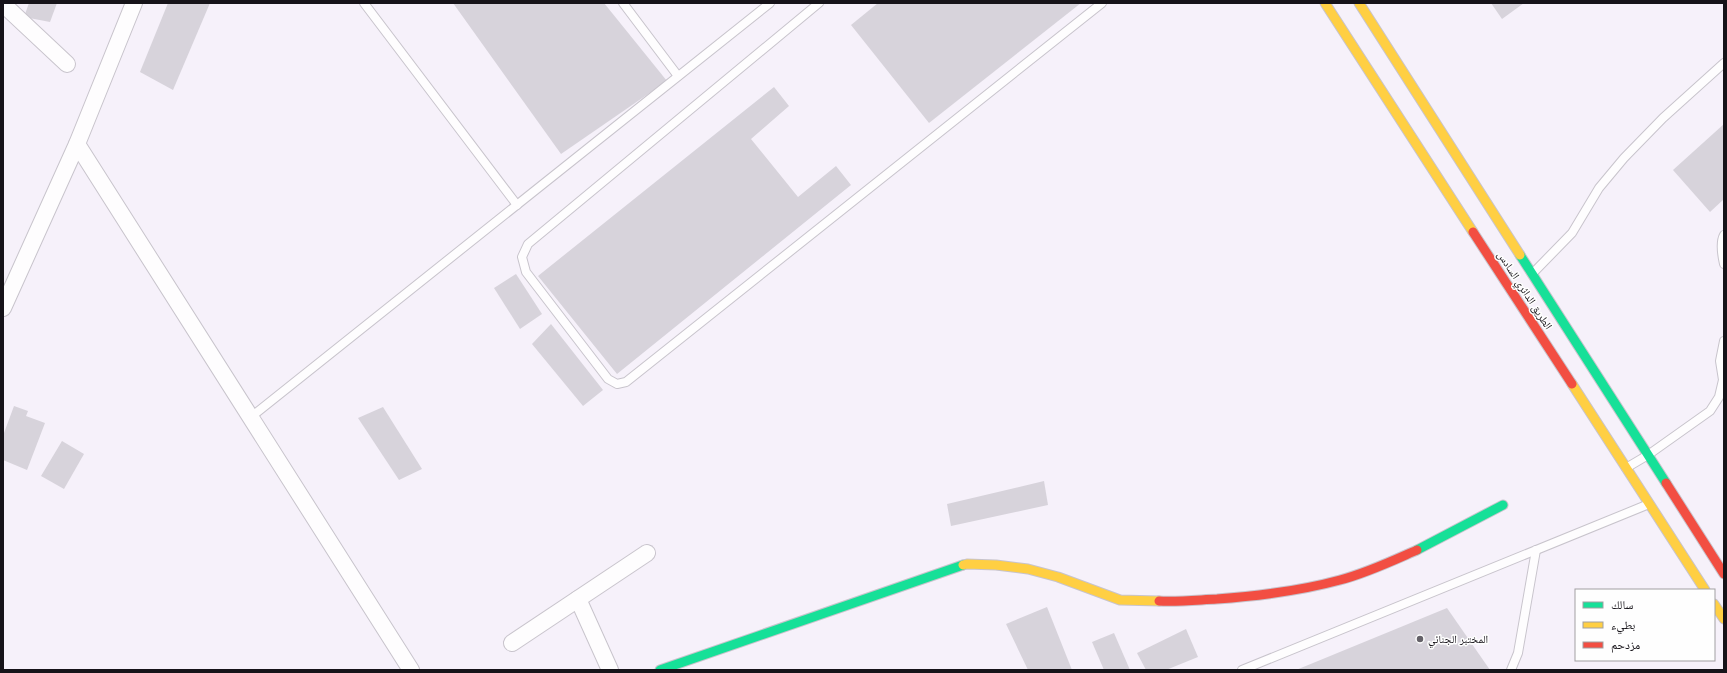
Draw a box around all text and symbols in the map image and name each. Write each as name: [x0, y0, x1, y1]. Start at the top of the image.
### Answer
street label: الطريق الدائري السادس: [1493, 248, 1556, 333]
legend: [1575, 589, 1715, 661]
text: سالك: [1611, 597, 1633, 612]
text: بطيء: [1611, 617, 1635, 635]
place label: المختبر الجنائي: [1428, 632, 1488, 648]
marker: المختبر الجنائي: [1415, 634, 1425, 644]
text: مزدحم: [1611, 637, 1640, 653]

